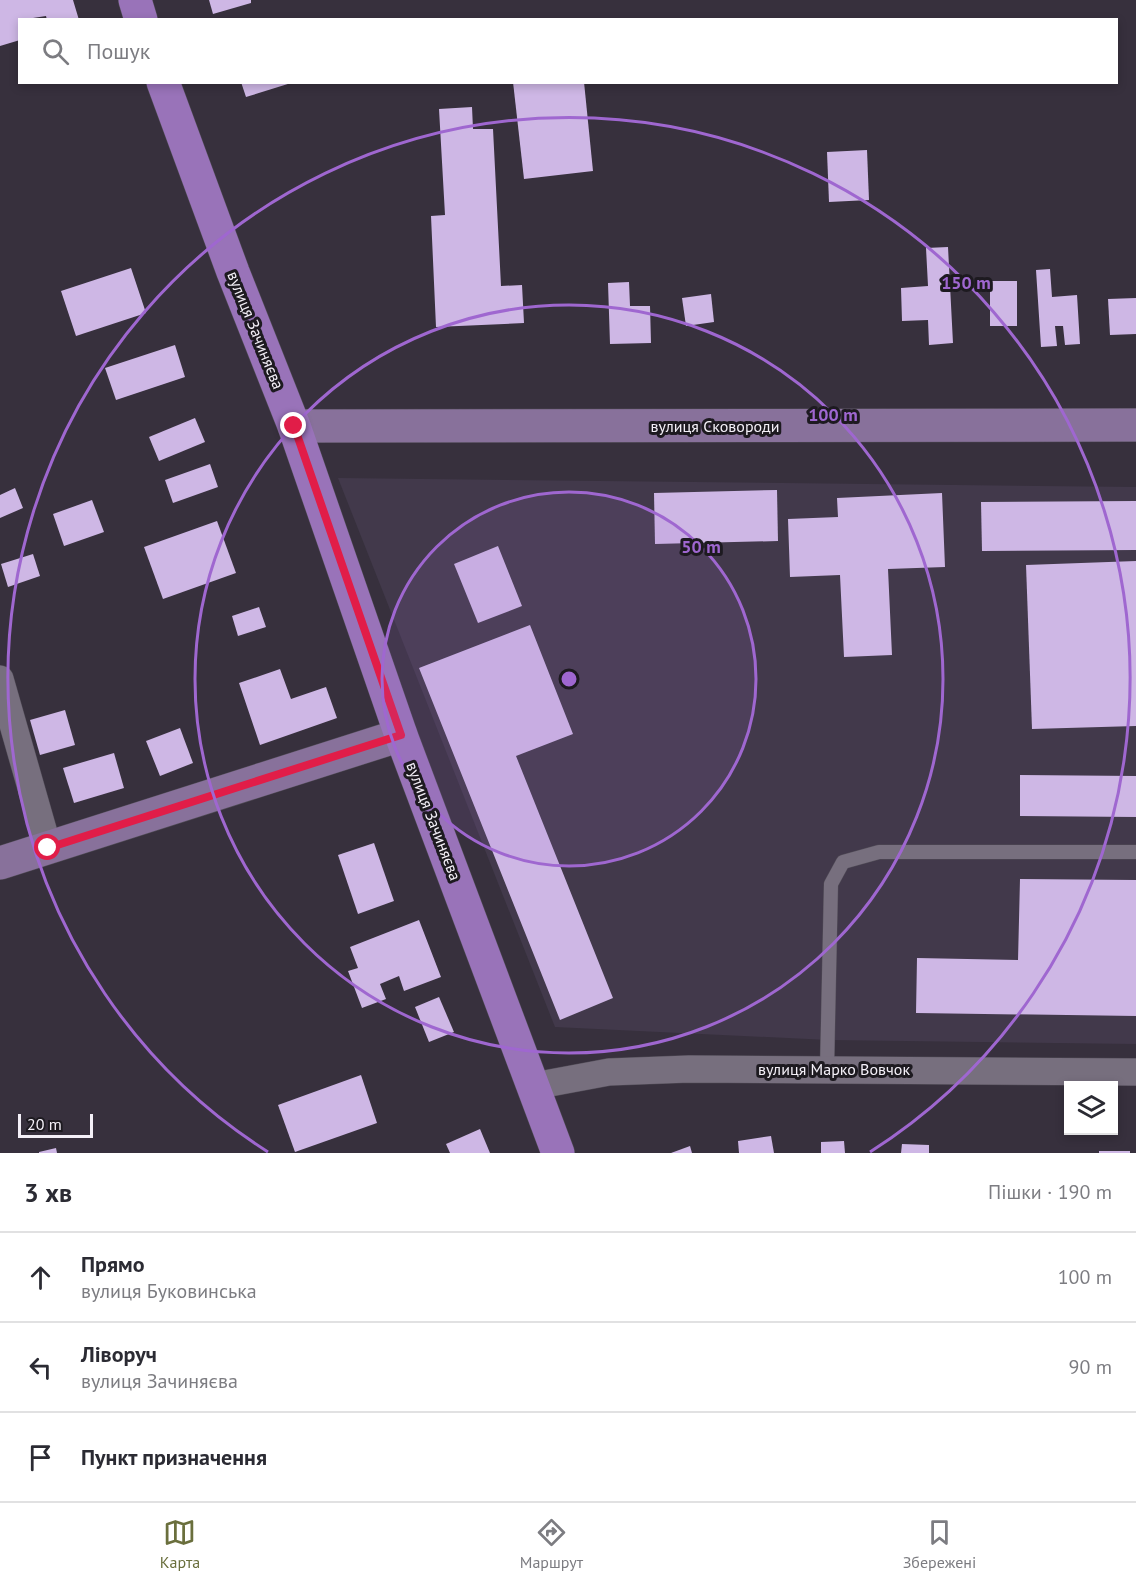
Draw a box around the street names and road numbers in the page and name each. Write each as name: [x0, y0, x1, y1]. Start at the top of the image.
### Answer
street label: вулиця Зачиняєва: [223, 268, 289, 392]
street label: вулиця Сковороди: [651, 416, 779, 436]
street label: вулиця Зачиняєва: [402, 759, 466, 883]
street label: вулиця Марко Вовчок: [758, 1059, 910, 1079]

